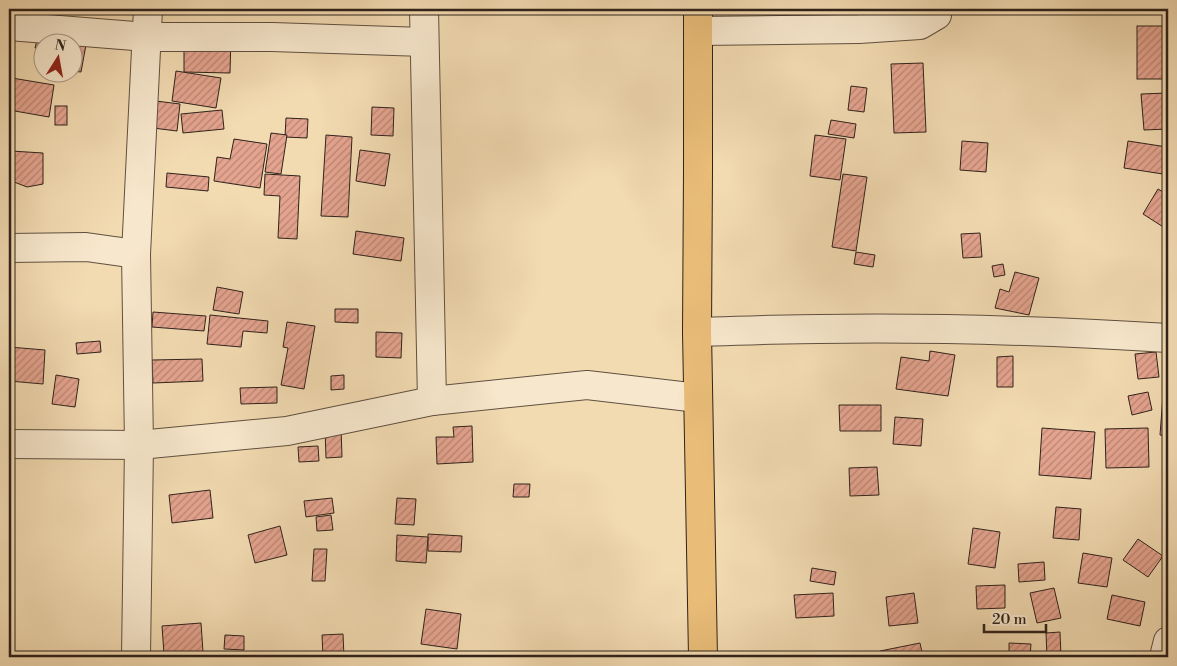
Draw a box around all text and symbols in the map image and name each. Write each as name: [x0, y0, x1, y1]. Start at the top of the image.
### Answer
north arrow: [32, 32, 82, 82]
text: N: [53, 36, 67, 56]
scale bar: [984, 601, 1047, 633]
text: 20 m: [992, 610, 1027, 629]

